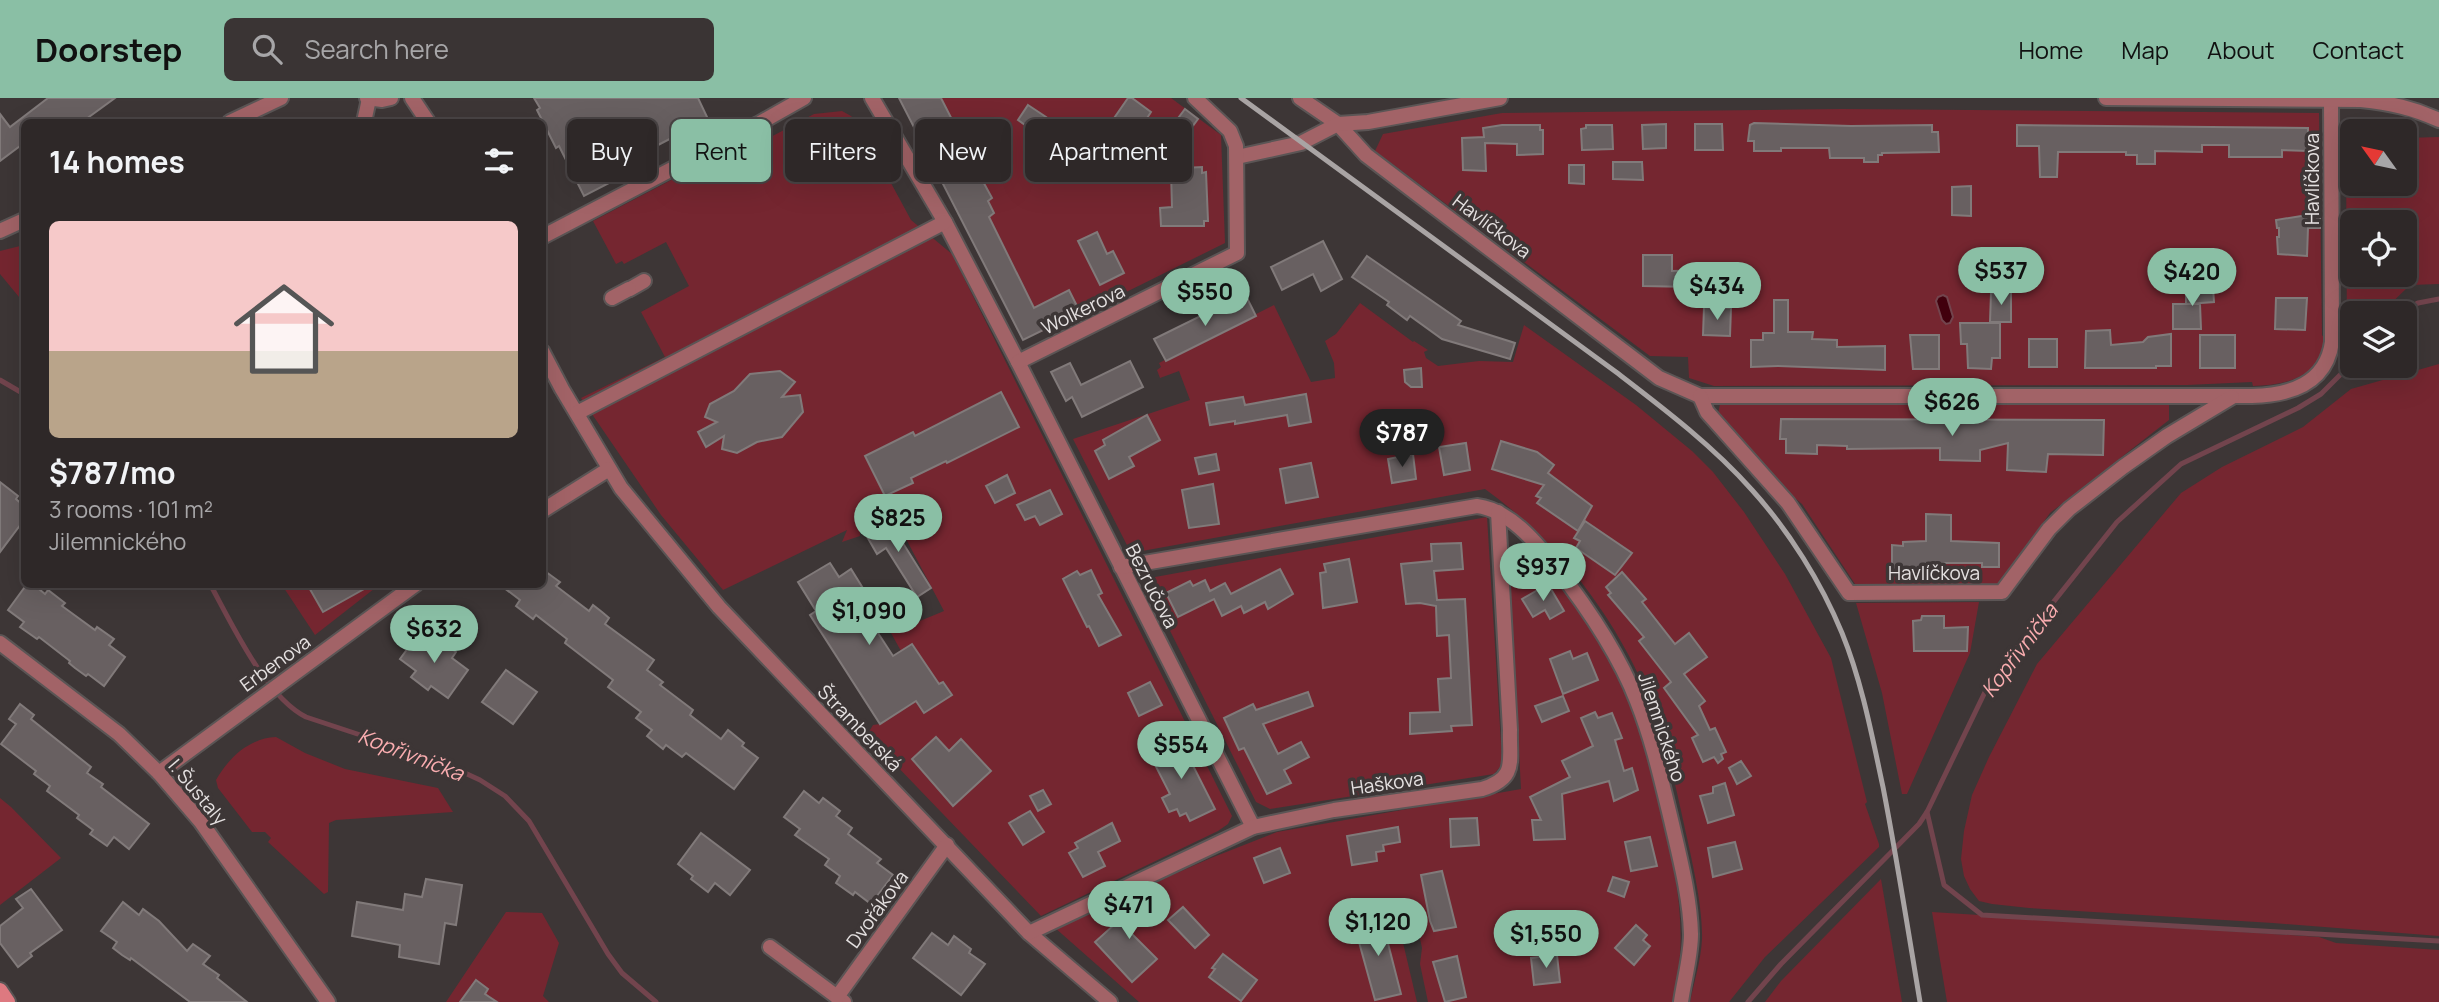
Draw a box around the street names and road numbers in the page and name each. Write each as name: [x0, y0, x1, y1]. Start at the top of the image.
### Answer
street label: Havlíčkova: [2299, 133, 2325, 225]
street label: Havlíčkova: [1447, 188, 1537, 264]
street label: Wolkerova: [1037, 278, 1129, 340]
street label: Bezručova: [1120, 539, 1184, 633]
street label: Havlíčkova: [1888, 560, 1980, 586]
street label: Erbenova: [234, 629, 316, 697]
street label: Jilemnického: [1632, 669, 1692, 785]
street label: Štramberská: [812, 679, 908, 777]
street label: I. Šustaly: [163, 754, 233, 830]
street label: Haškova: [1349, 765, 1425, 801]
street label: Dvořákova: [840, 865, 914, 953]

